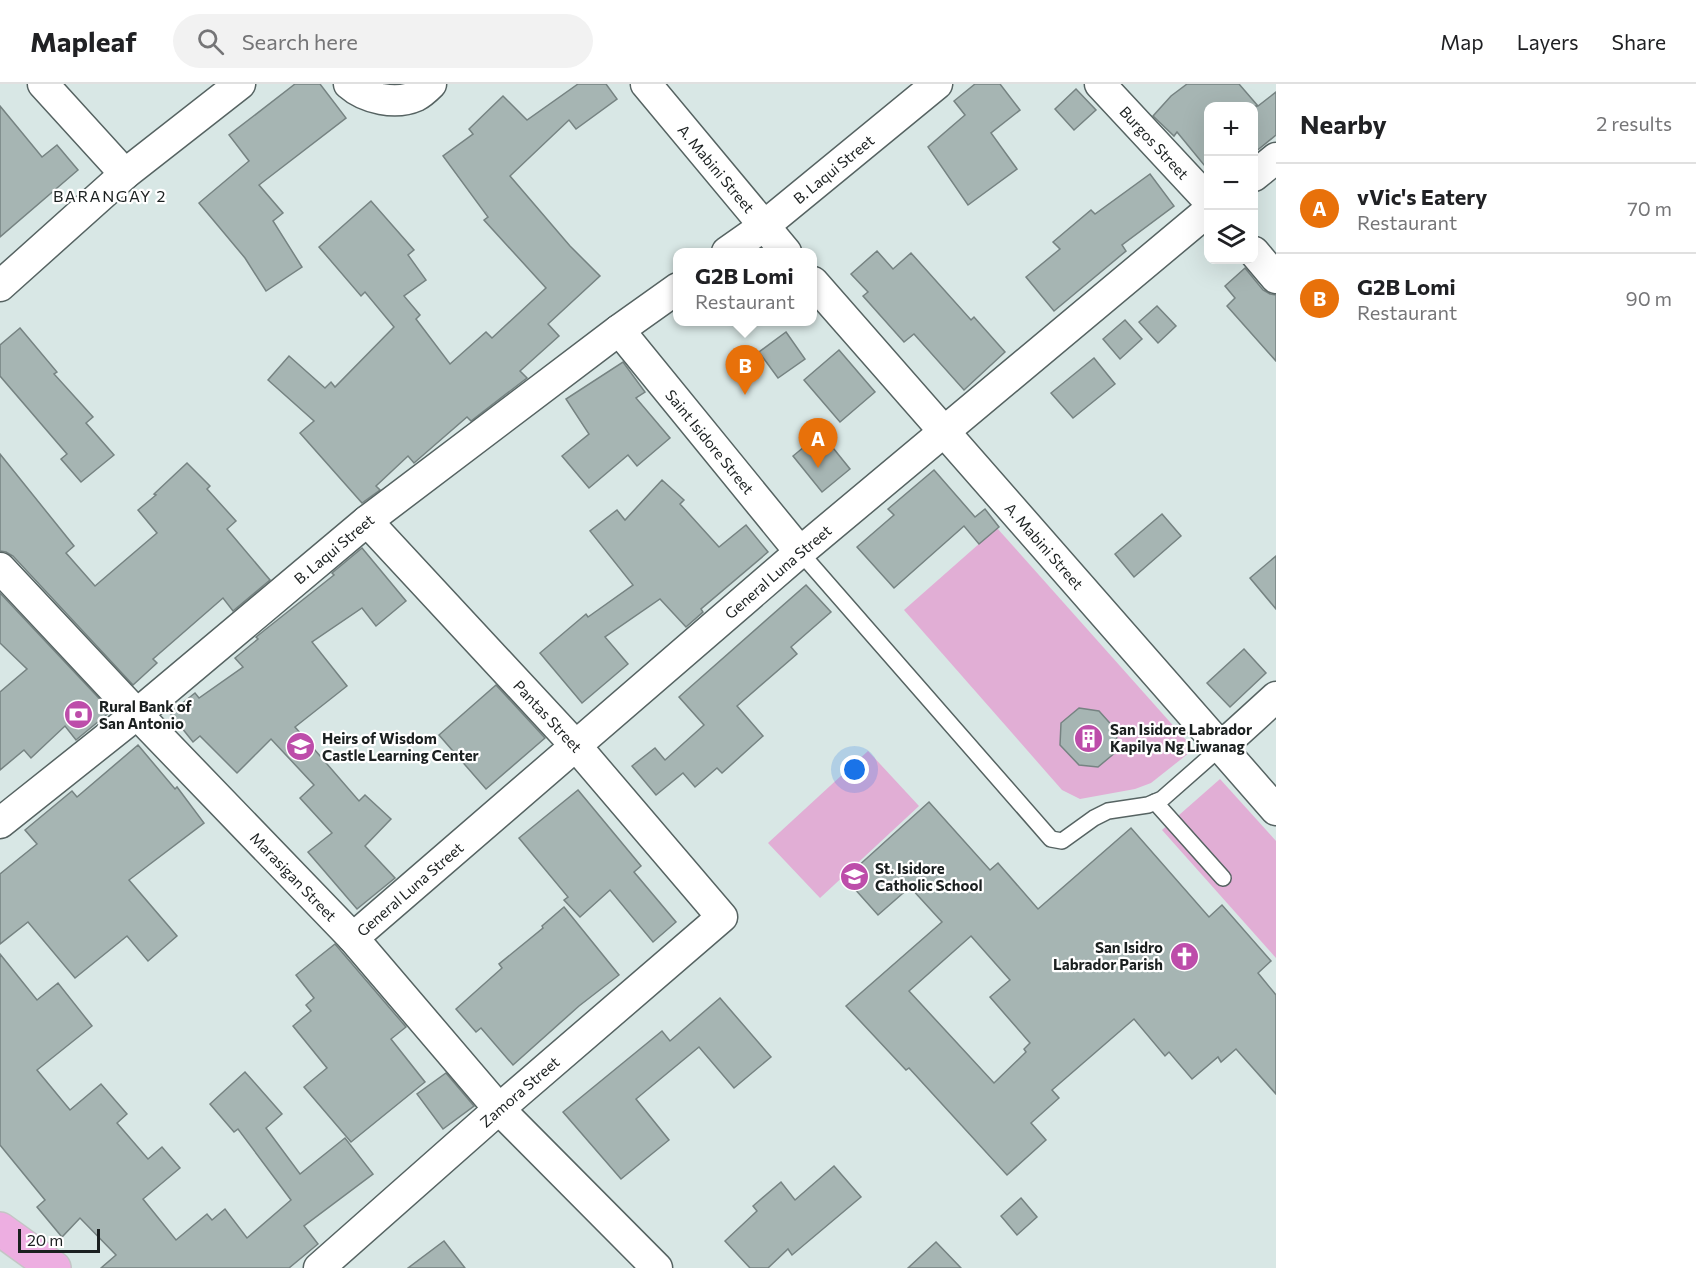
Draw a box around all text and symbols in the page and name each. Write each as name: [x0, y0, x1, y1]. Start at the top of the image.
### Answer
search box: [173, 14, 593, 68]
text: Mapleaf: [30, 24, 137, 58]
icon: search: [194, 25, 227, 58]
text: Search here: [242, 28, 358, 55]
text: Map: [1440, 29, 1484, 54]
text: Layers: [1517, 29, 1579, 54]
text: Share: [1612, 29, 1666, 54]
street label: Burgos Street: [1116, 102, 1193, 183]
map controls: [1204, 102, 1258, 264]
button: +: [1204, 102, 1258, 156]
text: Nearby: [1300, 108, 1387, 139]
text: 2 results: [1596, 111, 1672, 135]
street label: A. Mabini Street: [674, 121, 758, 216]
street label: B. Laqui Street: [789, 131, 877, 207]
button: −: [1204, 156, 1258, 210]
text: vVic's Eatery: [1357, 183, 1487, 210]
district label: BARANGAY 2: [53, 186, 167, 205]
text: A: [1312, 196, 1327, 220]
text: 70 m: [1627, 196, 1672, 220]
button: layers: [1204, 210, 1258, 264]
text: Restaurant: [1357, 210, 1457, 234]
popup: [673, 248, 817, 326]
text: G2B Lomi: [695, 262, 794, 289]
text: G2B Lomi: [1357, 273, 1456, 300]
text: B: [1313, 286, 1326, 310]
text: 90 m: [1626, 286, 1672, 310]
text: Restaurant: [695, 289, 795, 313]
text: Restaurant: [1357, 300, 1457, 324]
pin: B: [726, 346, 764, 395]
street label: Saint Isidore Street: [662, 386, 758, 498]
pin: A: [798, 418, 838, 468]
street label: A. Mabini Street: [1002, 499, 1087, 593]
street label: B. Laqui Street: [290, 510, 377, 588]
street label: General Luna Street: [721, 521, 835, 622]
street label: Pantas Street: [510, 676, 586, 756]
place label: Rural Bank of San Antonio: [99, 697, 193, 732]
bank icon: Rural Bank of San Antonio: [62, 699, 94, 731]
place label: San Isidore Labrador Kapilya Ng Liwanag: [1110, 720, 1252, 755]
building icon: San Isidore Labrador Kapilya Ng Liwanag: [1073, 722, 1105, 754]
place label: Heirs of Wisdom Castle Learning Center: [322, 729, 479, 764]
school or university icon: Heirs of Wisdom Castle Learning Center: [285, 731, 317, 763]
your location: [840, 755, 869, 784]
street label: Marasigan Street: [247, 828, 341, 925]
street label: General Luna Street: [353, 838, 467, 940]
place label: St. Isidore Catholic School: [875, 859, 983, 894]
school or university icon: St. Isidore Catholic School: [838, 861, 870, 893]
place label: San Isidro Labrador Parish: [1053, 938, 1163, 973]
church icon: San Isidro Labrador Parish: [1168, 940, 1200, 972]
street label: Zamora Street: [476, 1052, 563, 1131]
scale bar: [18, 1226, 100, 1254]
text: 20 m: [27, 1230, 63, 1249]

